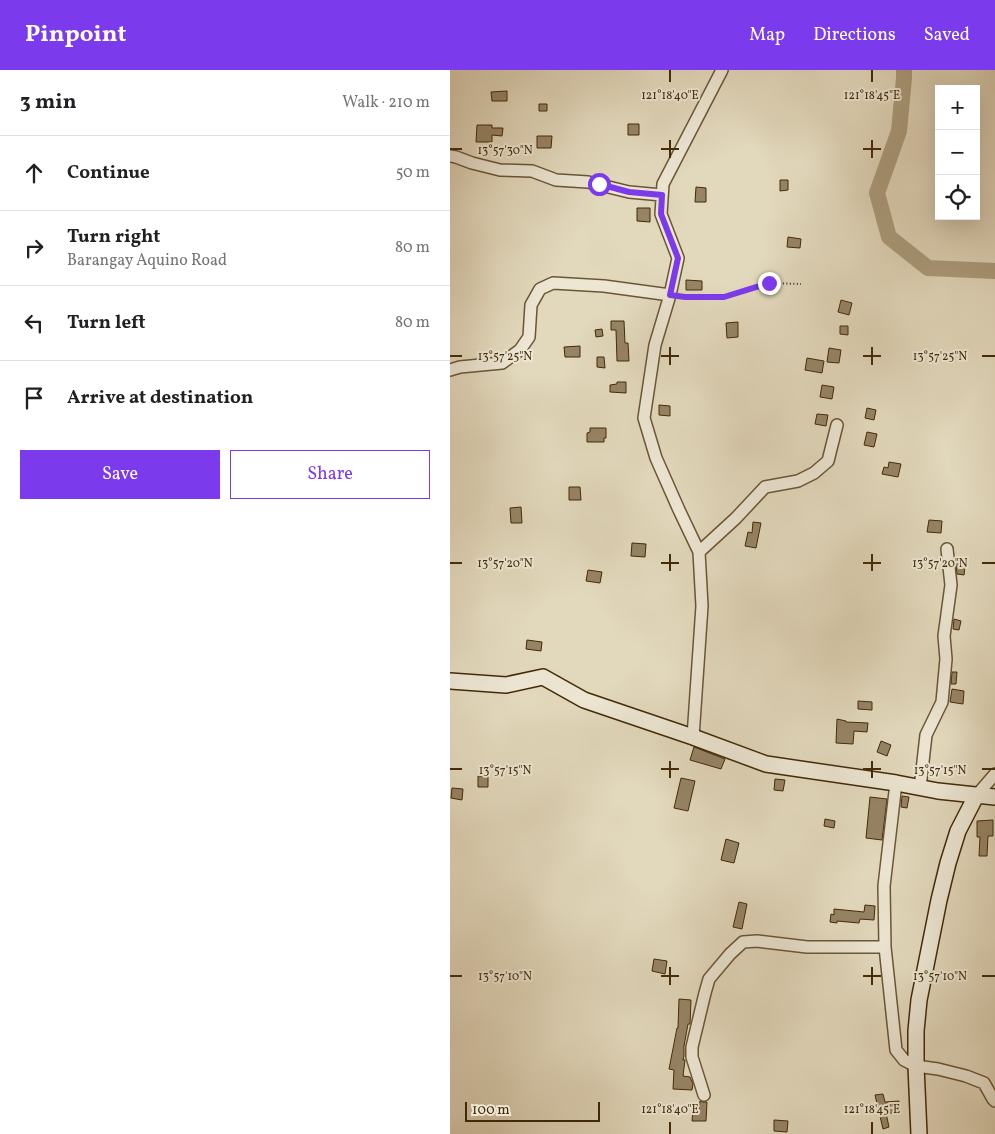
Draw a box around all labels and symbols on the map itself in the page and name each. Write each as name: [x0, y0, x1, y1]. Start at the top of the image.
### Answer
text: 121°18'40"E: [641, 88, 699, 104]
text: 121°18'45"E: [844, 88, 900, 104]
text: 13°57'30"N: [477, 143, 533, 159]
route start: [588, 173, 611, 196]
route end: [758, 272, 781, 295]
text: 13°57'25"N: [478, 349, 532, 365]
text: 13°57'25"N: [913, 349, 967, 365]
text: 13°57'20"N: [477, 556, 533, 572]
text: 13°57'20"N: [912, 556, 968, 572]
text: 13°57'15"N: [479, 763, 531, 779]
text: 13°57'15"N: [914, 763, 966, 779]
text: 13°57'10"N: [478, 969, 532, 985]
text: 13°57'10"N: [913, 969, 967, 985]
scale bar: [465, 1099, 600, 1122]
text: 121°18'40"E: [641, 1102, 699, 1118]
text: 121°18'45"E: [844, 1102, 900, 1118]

